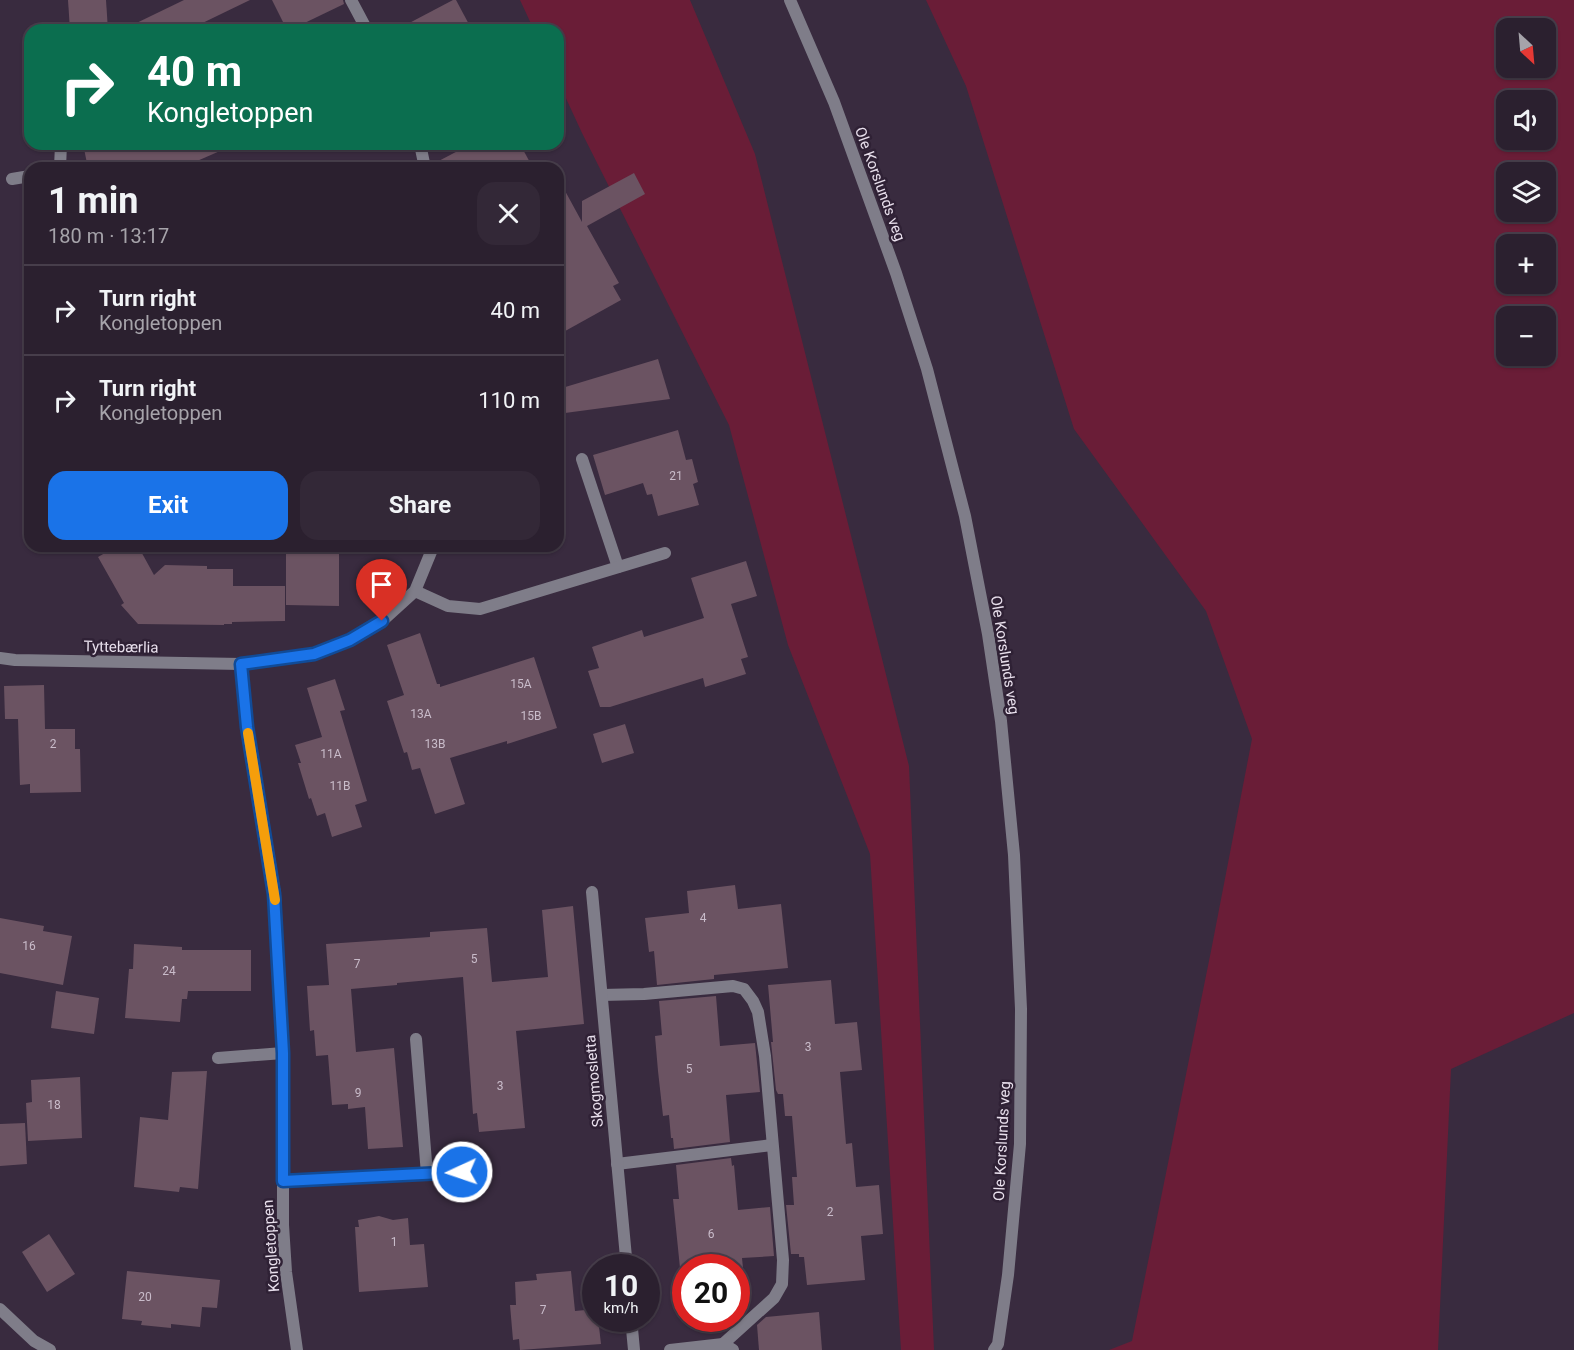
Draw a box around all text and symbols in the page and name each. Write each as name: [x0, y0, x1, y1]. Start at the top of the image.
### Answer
north arrow: [1496, 18, 1556, 78]
map controls: [1496, 18, 1556, 366]
text: 40 m: [147, 47, 242, 96]
icon: right: [48, 48, 126, 126]
button: sound: [1496, 90, 1556, 150]
text: Kongletoppen: [147, 97, 313, 129]
street label: Ole Korslunds veg: [851, 125, 909, 243]
button: layers: [1496, 162, 1556, 222]
text: 1 min: [48, 180, 139, 222]
button: close: [477, 182, 540, 245]
text: 180 m · 13:17: [48, 224, 169, 248]
button: +: [1496, 234, 1556, 294]
text: Turn right: [99, 286, 196, 311]
icon: right: [48, 294, 81, 327]
text: 40 m: [491, 298, 540, 323]
button: −: [1496, 306, 1556, 366]
text: Kongletoppen: [99, 311, 222, 335]
text: Turn right: [99, 376, 196, 401]
icon: right: [48, 384, 81, 417]
text: 110 m: [478, 388, 540, 413]
text: Kongletoppen: [99, 401, 222, 425]
house number: 21: [669, 469, 683, 483]
button: Exit: [48, 471, 288, 540]
button: Share: [300, 471, 540, 540]
pin: [356, 559, 407, 621]
icon: arrive: [365, 568, 398, 601]
street label: Ole Korslunds veg: [987, 594, 1023, 716]
street label: Tyttebærlia: [83, 637, 159, 657]
house number: 15A: [510, 677, 532, 691]
house number: 13A: [410, 707, 432, 721]
house number: 15B: [521, 709, 541, 723]
house number: 2: [50, 737, 57, 751]
house number: 13B: [425, 737, 445, 751]
house number: 11A: [320, 747, 342, 761]
house number: 11B: [330, 779, 350, 793]
house number: 4: [700, 911, 707, 925]
house number: 16: [22, 939, 36, 953]
house number: 5: [471, 952, 478, 966]
house number: 7: [354, 957, 361, 971]
house number: 24: [162, 964, 176, 978]
street label: Skogmosletta: [581, 1034, 607, 1128]
house number: 3: [805, 1040, 811, 1054]
house number: 5: [686, 1062, 693, 1076]
house number: 3: [497, 1079, 503, 1093]
street label: Ole Korslunds veg: [990, 1081, 1014, 1201]
house number: 9: [355, 1086, 361, 1100]
house number: 18: [47, 1098, 61, 1112]
position arrow: [430, 1140, 494, 1204]
street label: Kongletoppen: [259, 1199, 283, 1293]
house number: 2: [827, 1205, 834, 1219]
house number: 6: [708, 1227, 715, 1241]
house number: 1: [391, 1235, 397, 1249]
speed limit sign: 20: [672, 1254, 750, 1332]
text: 10: [604, 1268, 638, 1303]
house number: 20: [138, 1290, 152, 1304]
text: km/h: [603, 1299, 639, 1317]
house number: 7: [540, 1303, 547, 1317]

